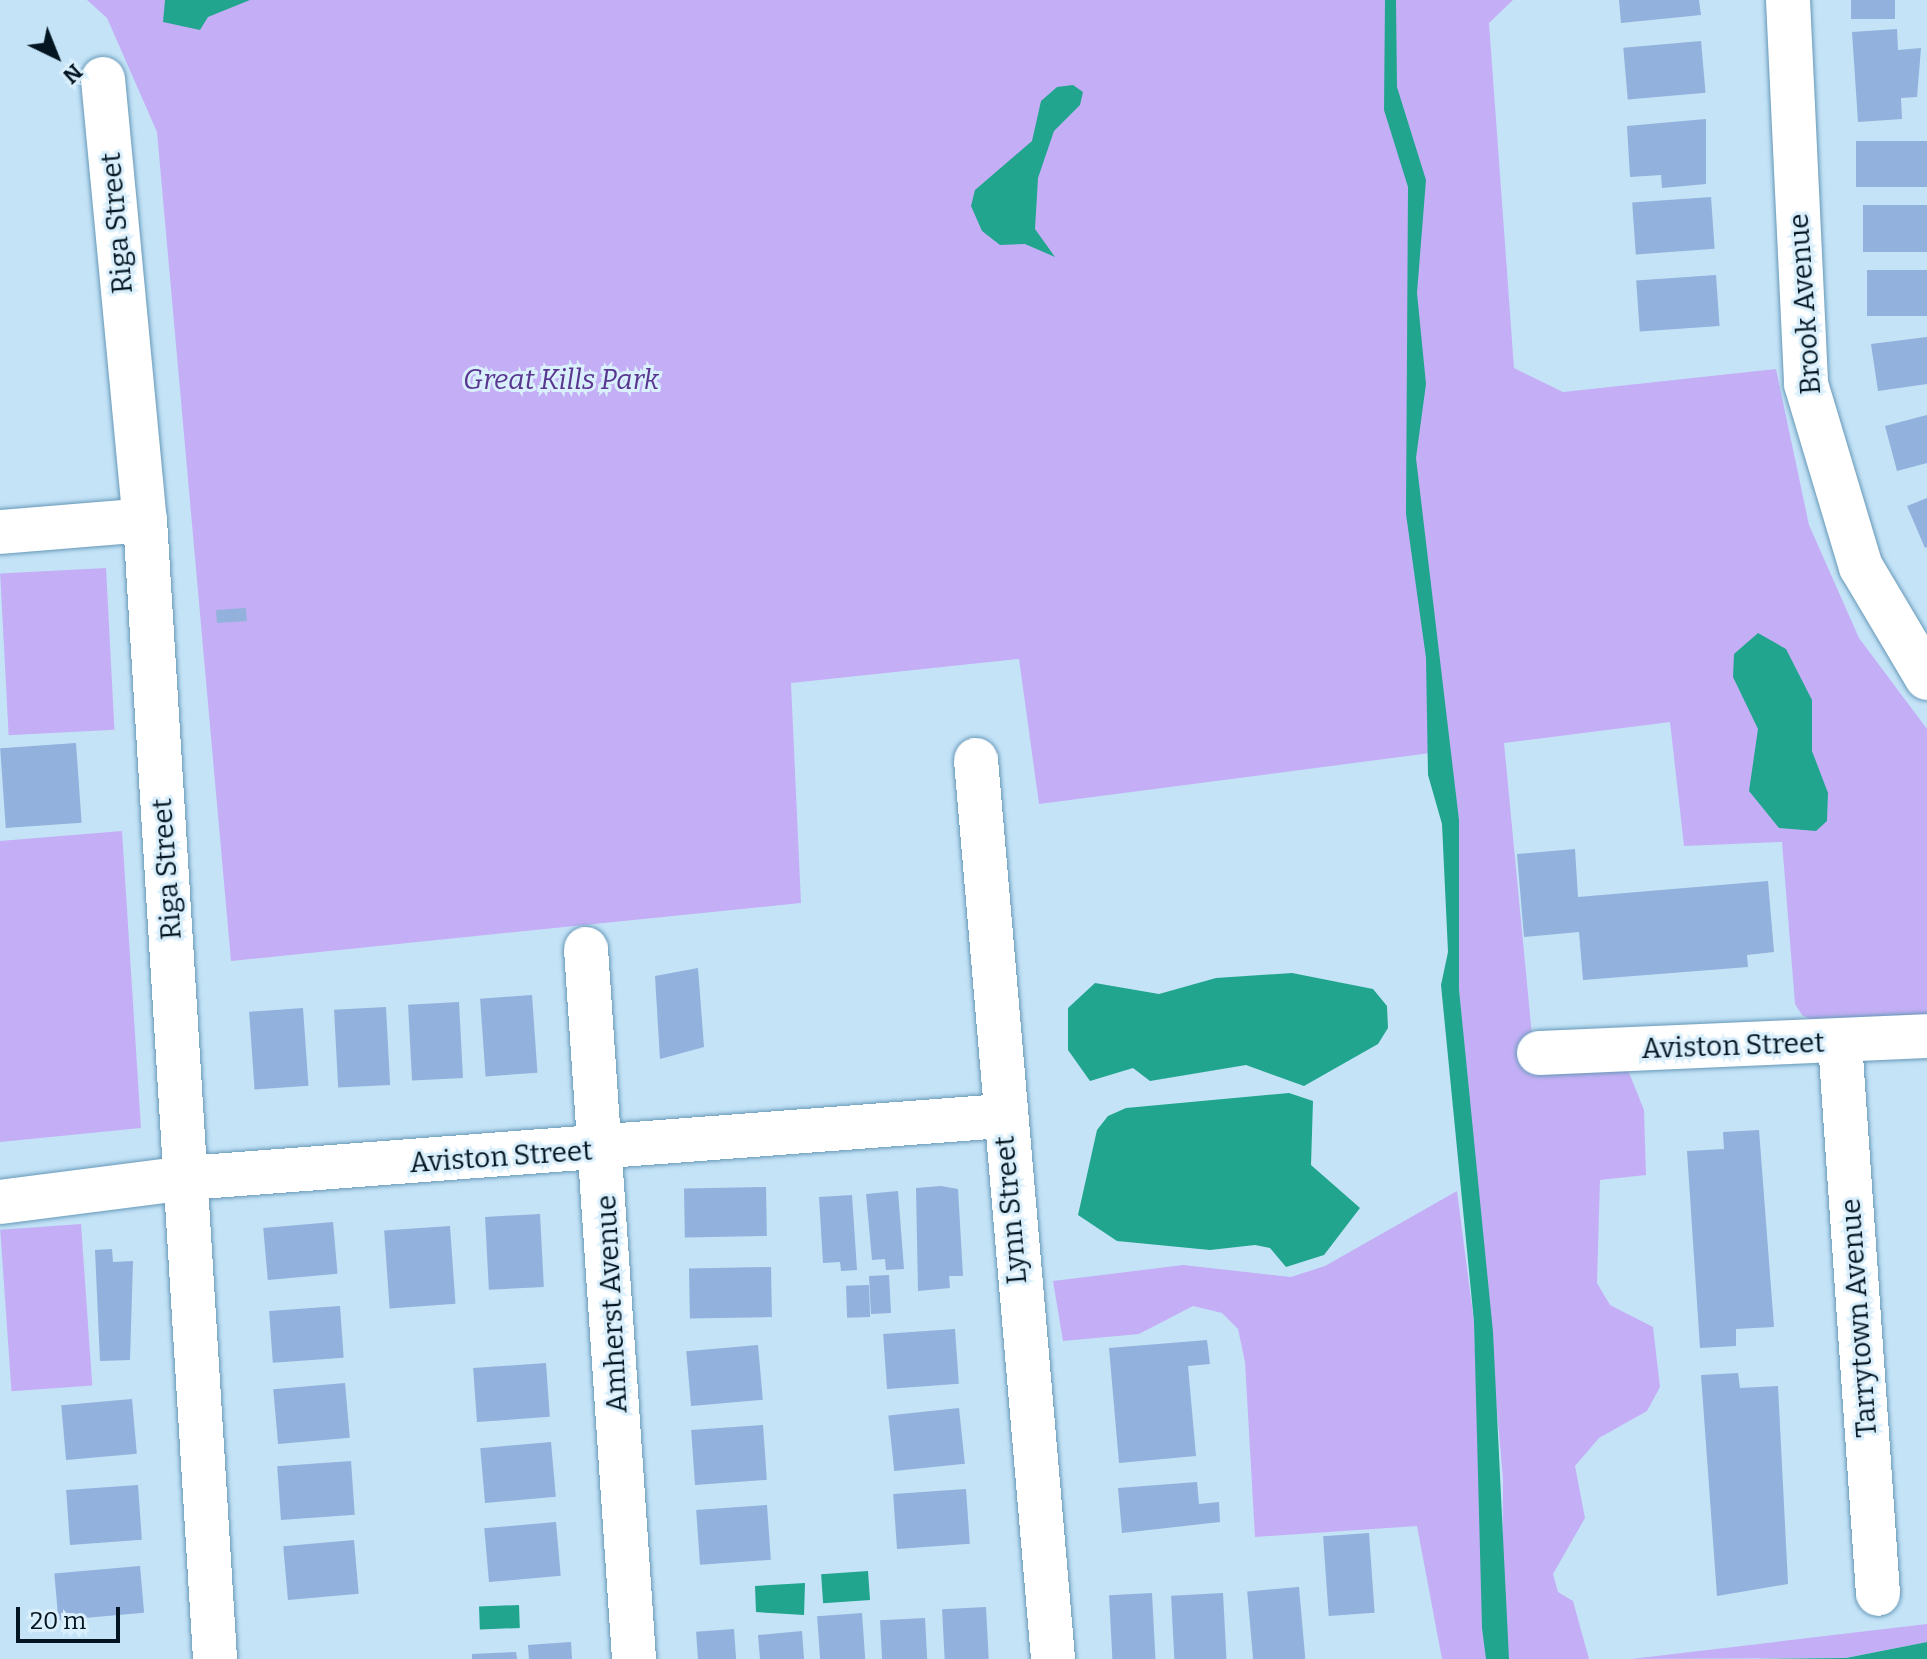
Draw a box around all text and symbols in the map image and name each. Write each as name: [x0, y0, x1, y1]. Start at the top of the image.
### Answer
north arrow: [16, 16, 96, 96]
text: N: [57, 58, 88, 90]
street label: Riga Street: [94, 151, 140, 295]
street label: Brook Avenue: [1782, 212, 1828, 396]
park label: Great Kills Park: [463, 363, 659, 397]
street label: Riga Street: [145, 797, 189, 941]
street label: Aviston Street: [1641, 1026, 1825, 1066]
street label: Aviston Street: [409, 1134, 593, 1180]
street label: Lynn Street: [988, 1134, 1034, 1286]
street label: Amherst Avenue: [590, 1194, 634, 1414]
street label: Tarrytown Avenue: [1834, 1197, 1884, 1439]
scale bar: [20, 1591, 124, 1641]
text: 20 m: [30, 1607, 86, 1635]

